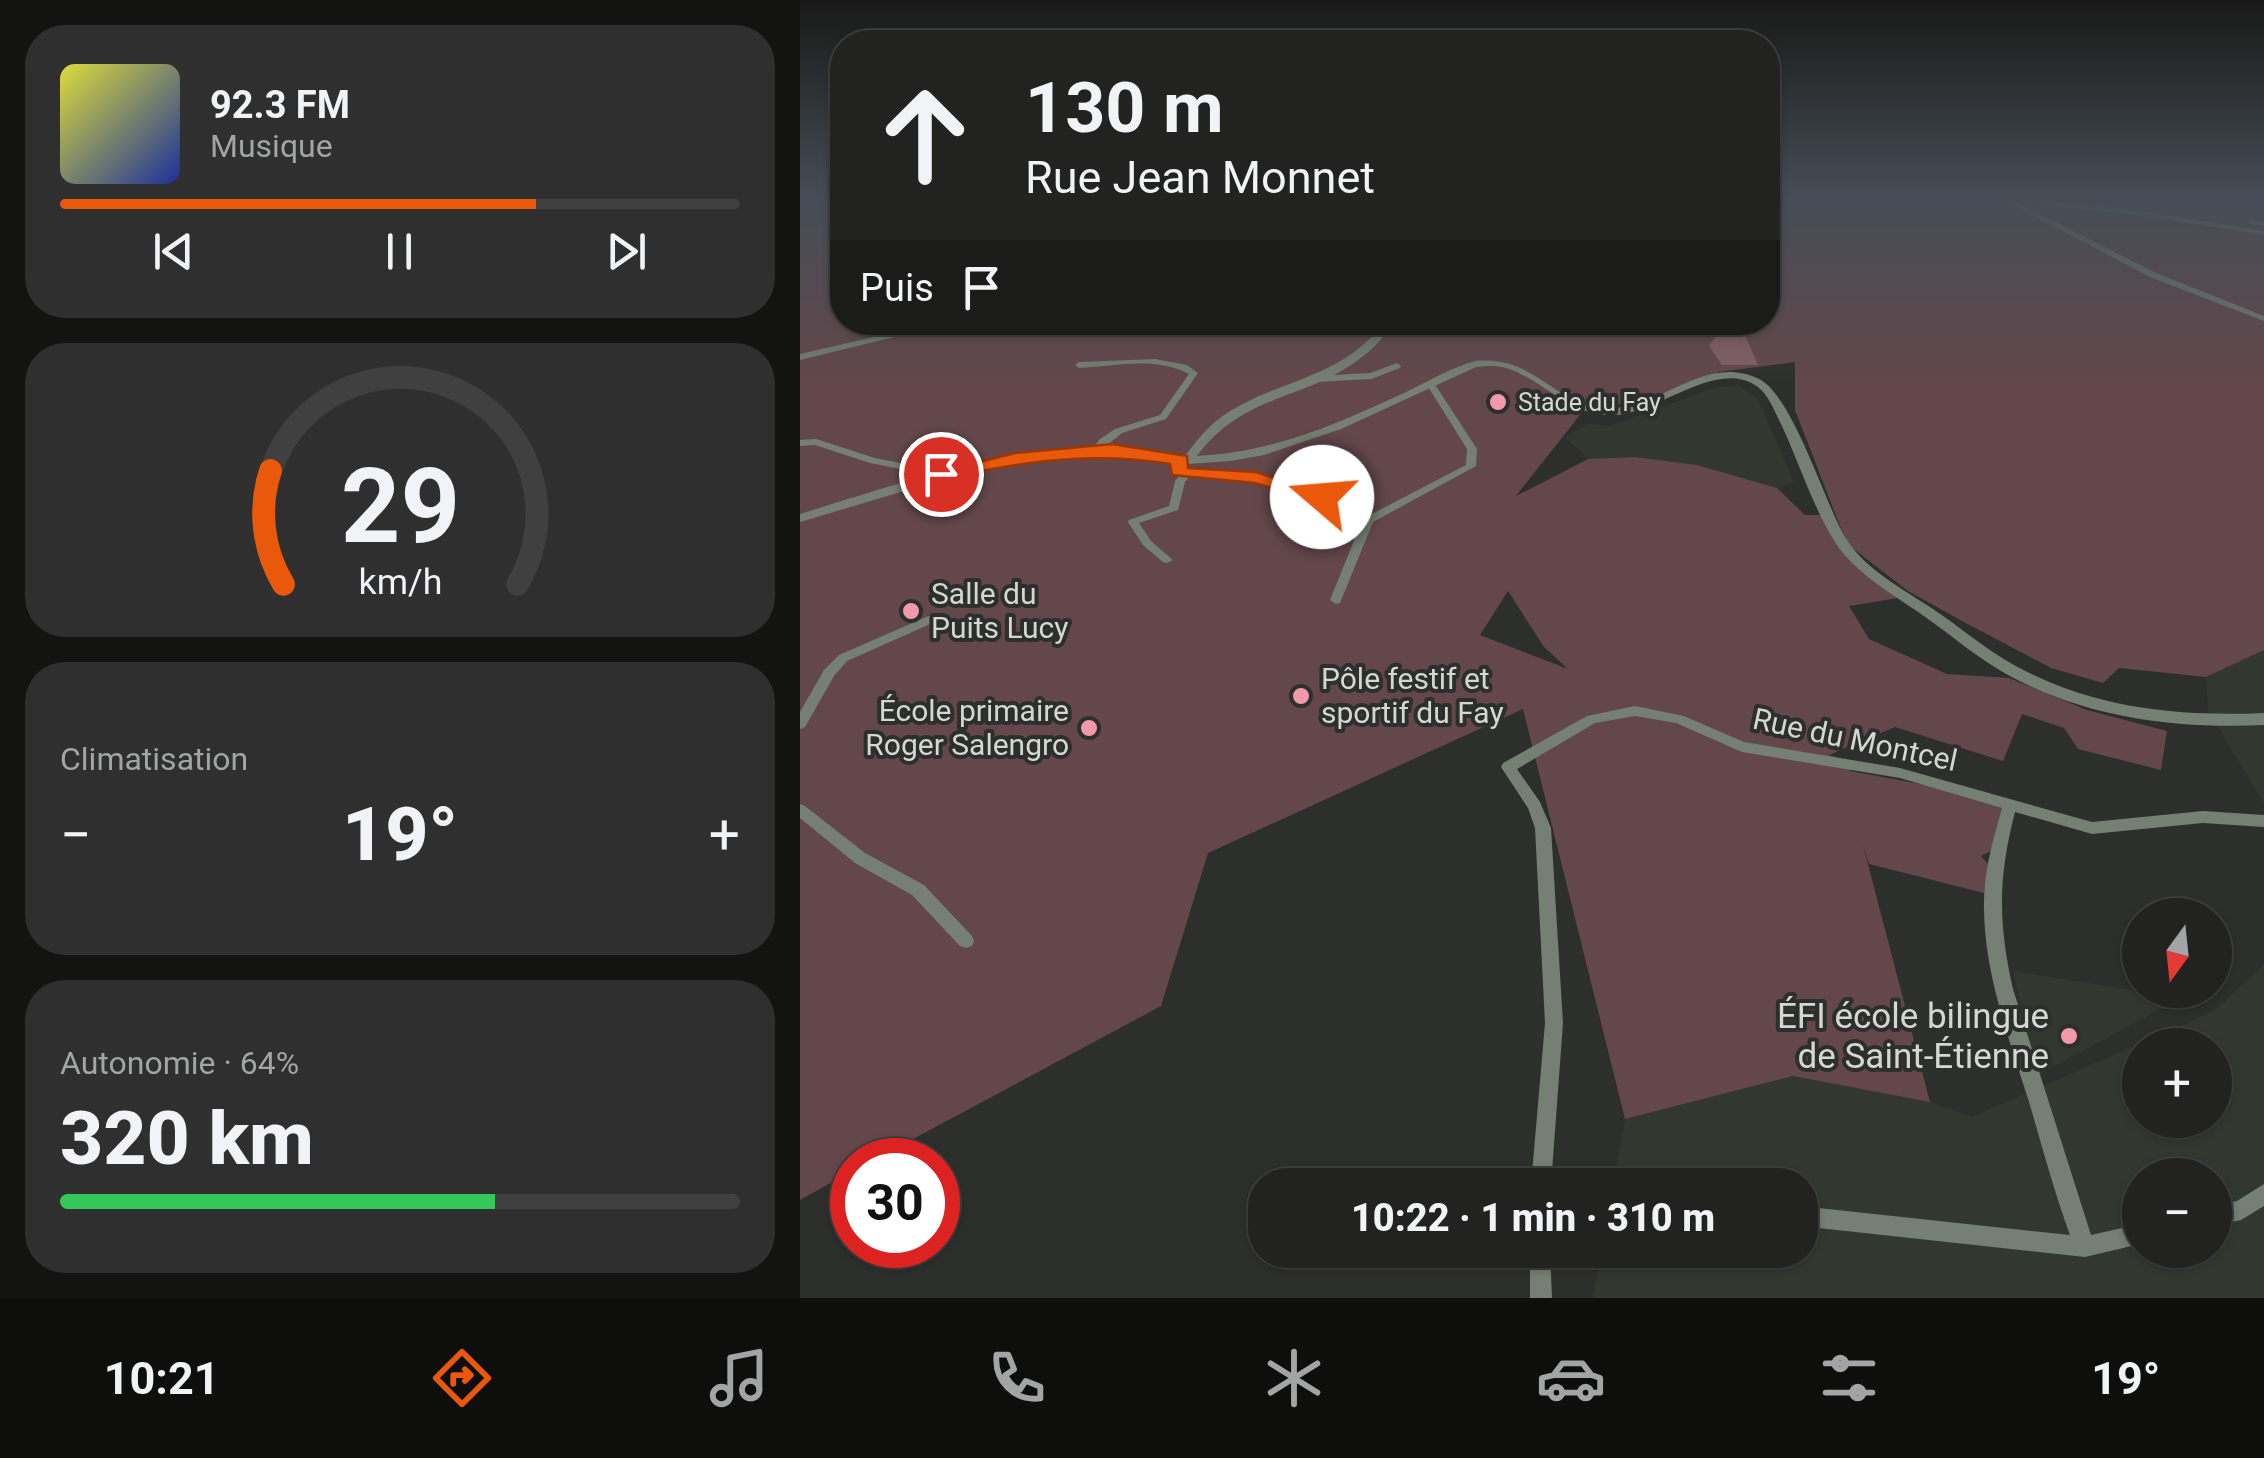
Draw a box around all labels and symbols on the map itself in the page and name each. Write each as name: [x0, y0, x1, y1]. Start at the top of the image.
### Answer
place label: Stade du Fay: [1518, 388, 1661, 417]
marker: Stade du Fay: [1487, 391, 1509, 413]
pin: [899, 432, 984, 517]
position arrow: [1270, 445, 1374, 549]
place label: Salle du Puits Lucy: [931, 576, 1068, 645]
marker: Salle du Puits Lucy: [900, 600, 922, 622]
place label: Pôle festif et sportif du Fay: [1321, 661, 1504, 730]
marker: Pôle festif et sportif du Fay: [1290, 685, 1312, 707]
place label: École primaire Roger Salengro: [865, 693, 1069, 762]
street label: Rue du Montcel: [1750, 701, 1960, 778]
marker: École primaire Roger Salengro: [1078, 717, 1100, 739]
north arrow: [2122, 898, 2232, 1008]
place label: ÉFI école bilingue de Saint-Étienne: [1777, 996, 2049, 1077]
marker: ÉFI école bilingue de Saint-Étienne: [2058, 1025, 2080, 1047]
speed limit sign: 30: [830, 1138, 960, 1268]

